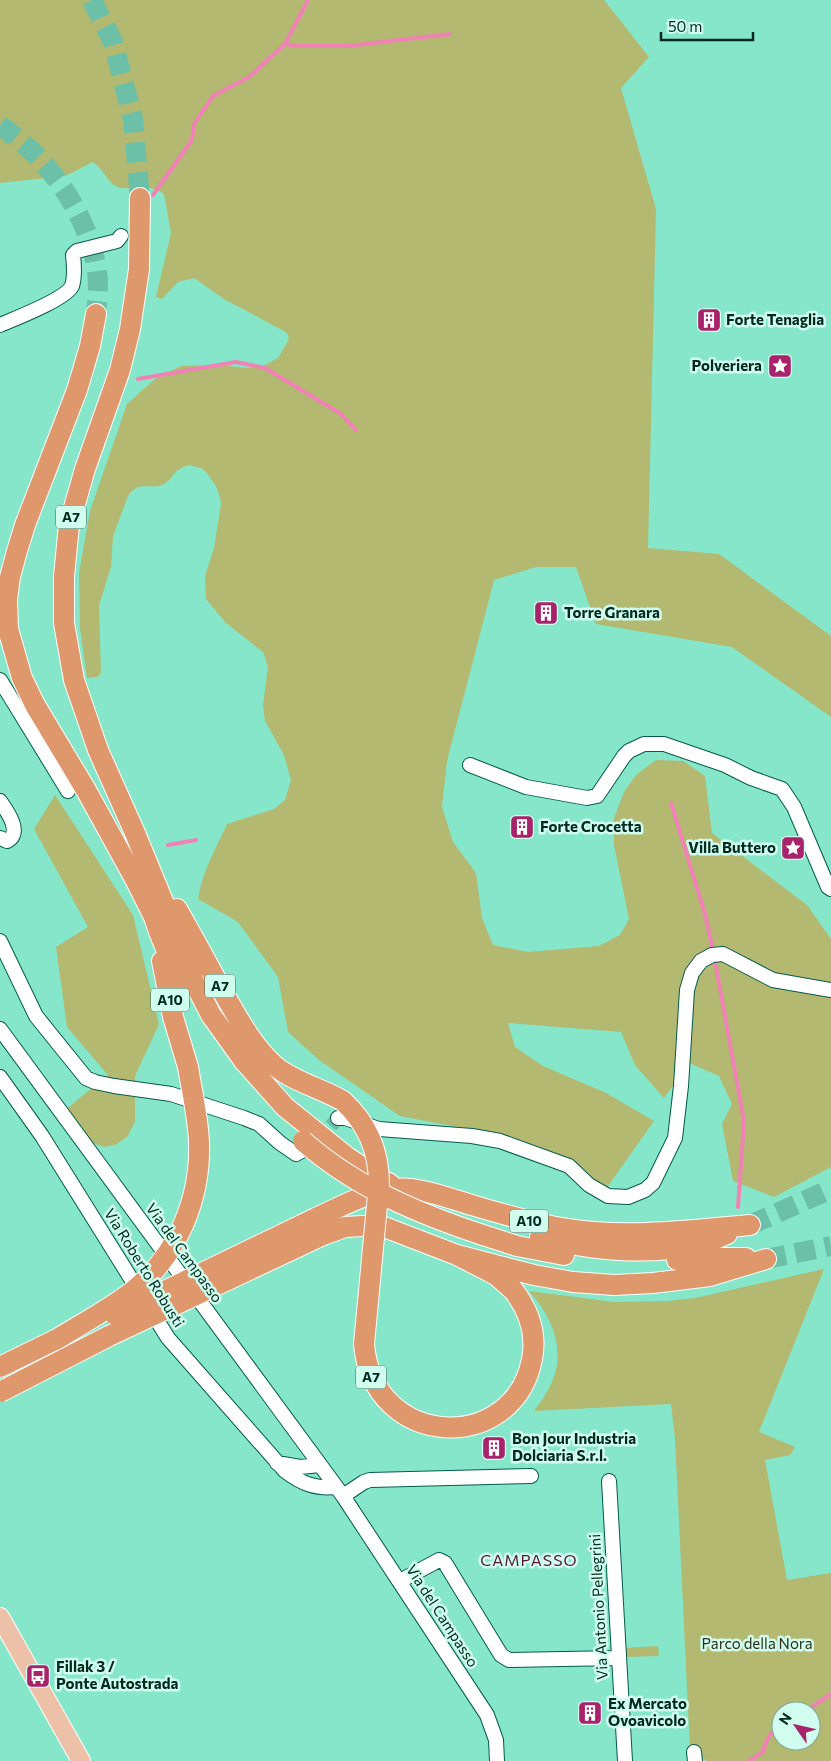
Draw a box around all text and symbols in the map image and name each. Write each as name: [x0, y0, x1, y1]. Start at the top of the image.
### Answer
scale bar: [661, 10, 754, 42]
text: 50 m: [668, 17, 702, 35]
building icon: Forte Tenaglia: [696, 307, 722, 333]
place label: Forte Tenaglia: [726, 310, 824, 328]
place icon: Polveriera: [767, 353, 793, 379]
place label: Polveriera: [691, 356, 762, 374]
road number: A7: [56, 506, 86, 528]
building icon: Torre Granara: [533, 600, 559, 626]
place label: Torre Granara: [564, 603, 660, 621]
building icon: Forte Crocetta: [509, 814, 535, 840]
place label: Forte Crocetta: [540, 817, 642, 835]
place icon: Villa Buttero: [780, 835, 806, 861]
place label: Villa Buttero: [688, 838, 776, 856]
road number: A7: [205, 974, 235, 998]
road number: A10: [151, 988, 189, 1012]
street label: Via del Campasso: [143, 1199, 227, 1306]
street label: Via Roberto Robusti: [101, 1205, 189, 1330]
road number: A10: [510, 1210, 548, 1232]
road number: A7: [356, 1365, 386, 1388]
place label: Bon Jour Industria Dolciaria S.r.l.: [512, 1429, 636, 1464]
building icon: Bon Jour Industria Dolciaria S.r.l.: [481, 1435, 507, 1461]
street label: Via Antonio Pellegrini: [585, 1534, 611, 1680]
district label: CAMPASSO: [480, 1550, 578, 1569]
street label: Via del Campasso: [403, 1561, 483, 1670]
park label: Parco della Nora: [701, 1634, 813, 1652]
place label: Fillak 3 / Ponte Autostrada: [56, 1657, 178, 1692]
bus stop icon: Fillak 3 / Ponte Autostrada: [25, 1663, 51, 1689]
place label: Ex Mercato Ovoavicolo: [608, 1694, 687, 1729]
building icon: Ex Mercato Ovoavicolo: [577, 1700, 603, 1726]
north arrow: [771, 1701, 821, 1751]
text: N: [775, 1709, 795, 1728]

